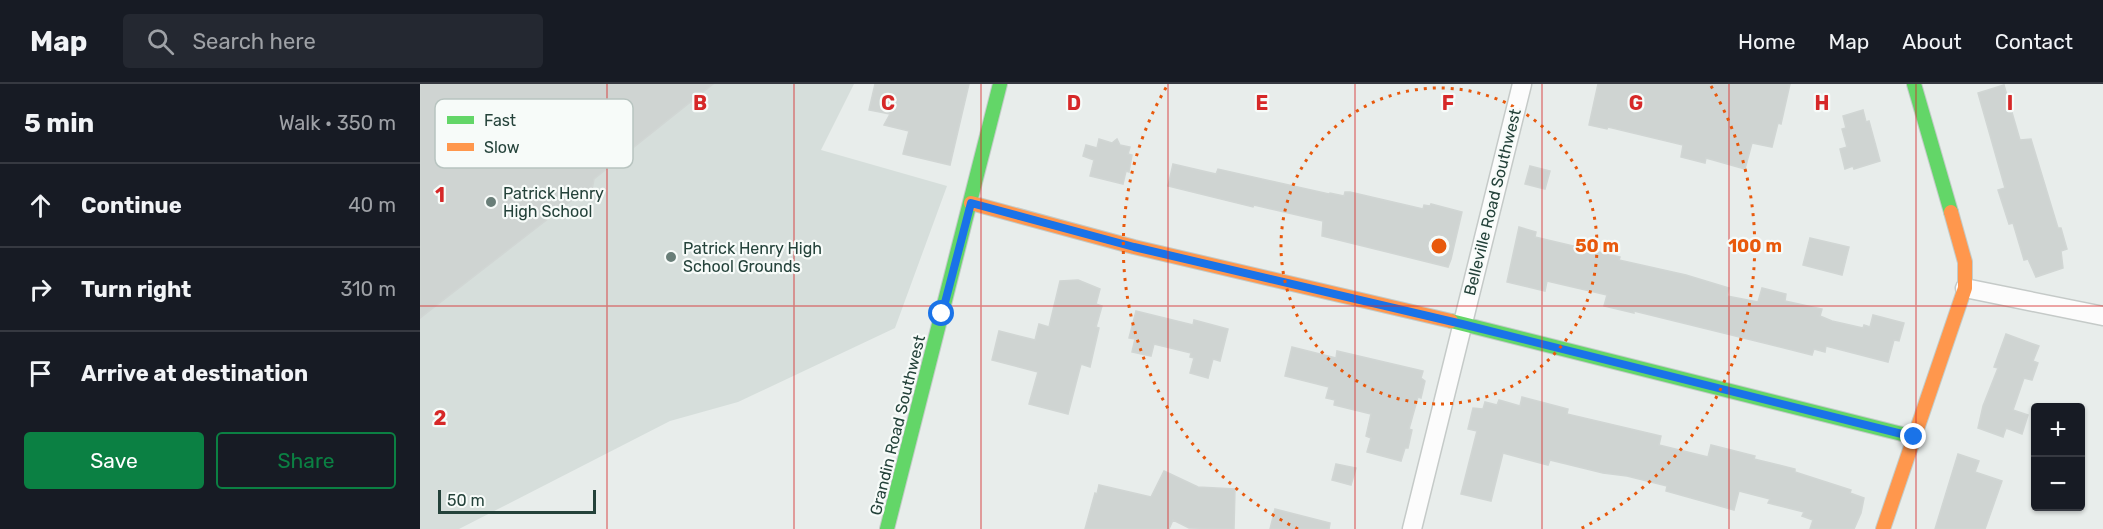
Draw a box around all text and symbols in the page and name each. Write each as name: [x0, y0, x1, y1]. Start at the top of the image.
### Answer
search box: [123, 14, 543, 68]
text: Map: [30, 25, 87, 58]
icon: search: [144, 25, 177, 58]
text: Search here: [192, 28, 316, 55]
text: Home: [1738, 29, 1795, 54]
text: Map: [1828, 29, 1869, 54]
text: About: [1902, 29, 1962, 54]
text: Contact: [1995, 29, 2073, 54]
text: B: [693, 91, 707, 115]
text: C: [881, 91, 895, 115]
text: D: [1067, 91, 1081, 115]
text: E: [1256, 91, 1268, 115]
text: F: [1442, 91, 1454, 115]
text: G: [1629, 91, 1643, 115]
text: H: [1815, 91, 1829, 115]
text: I: [2007, 91, 2013, 115]
legend: [435, 99, 633, 168]
street label: Belleville Road Southwest: [1460, 107, 1525, 298]
text: 5 min: [24, 108, 94, 139]
text: Walk · 350 m: [279, 111, 396, 135]
text: Fast: [484, 111, 516, 130]
text: Slow: [484, 138, 520, 157]
text: 1: [435, 183, 445, 207]
place label: Patrick Henry High School: [503, 184, 604, 221]
icon: ahead: [24, 189, 57, 222]
text: Continue: [81, 192, 182, 219]
text: 40 m: [348, 193, 396, 217]
marker: Patrick Henry High School: [484, 195, 498, 209]
text: 50 m: [1575, 235, 1619, 257]
text: 100 m: [1728, 235, 1782, 257]
centre of rings: [1429, 236, 1449, 256]
place label: Patrick Henry High School Grounds: [683, 239, 822, 276]
marker: Patrick Henry High School Grounds: [664, 250, 678, 264]
icon: right: [24, 273, 57, 306]
text: Turn right: [81, 276, 191, 303]
text: 310 m: [340, 277, 396, 301]
route start: [928, 300, 954, 326]
street label: Grandin Road Southwest: [866, 333, 929, 517]
icon: arrive: [24, 357, 57, 390]
text: Arrive at destination: [81, 360, 308, 387]
map controls: [2031, 403, 2085, 511]
button: +: [2031, 403, 2085, 457]
text: 2: [434, 406, 447, 430]
route end: [1900, 423, 1926, 449]
button: Save: [24, 432, 204, 489]
button: Share: [216, 432, 396, 489]
button: −: [2031, 457, 2085, 511]
scale bar: [438, 487, 596, 514]
text: 50 m: [447, 491, 485, 510]

